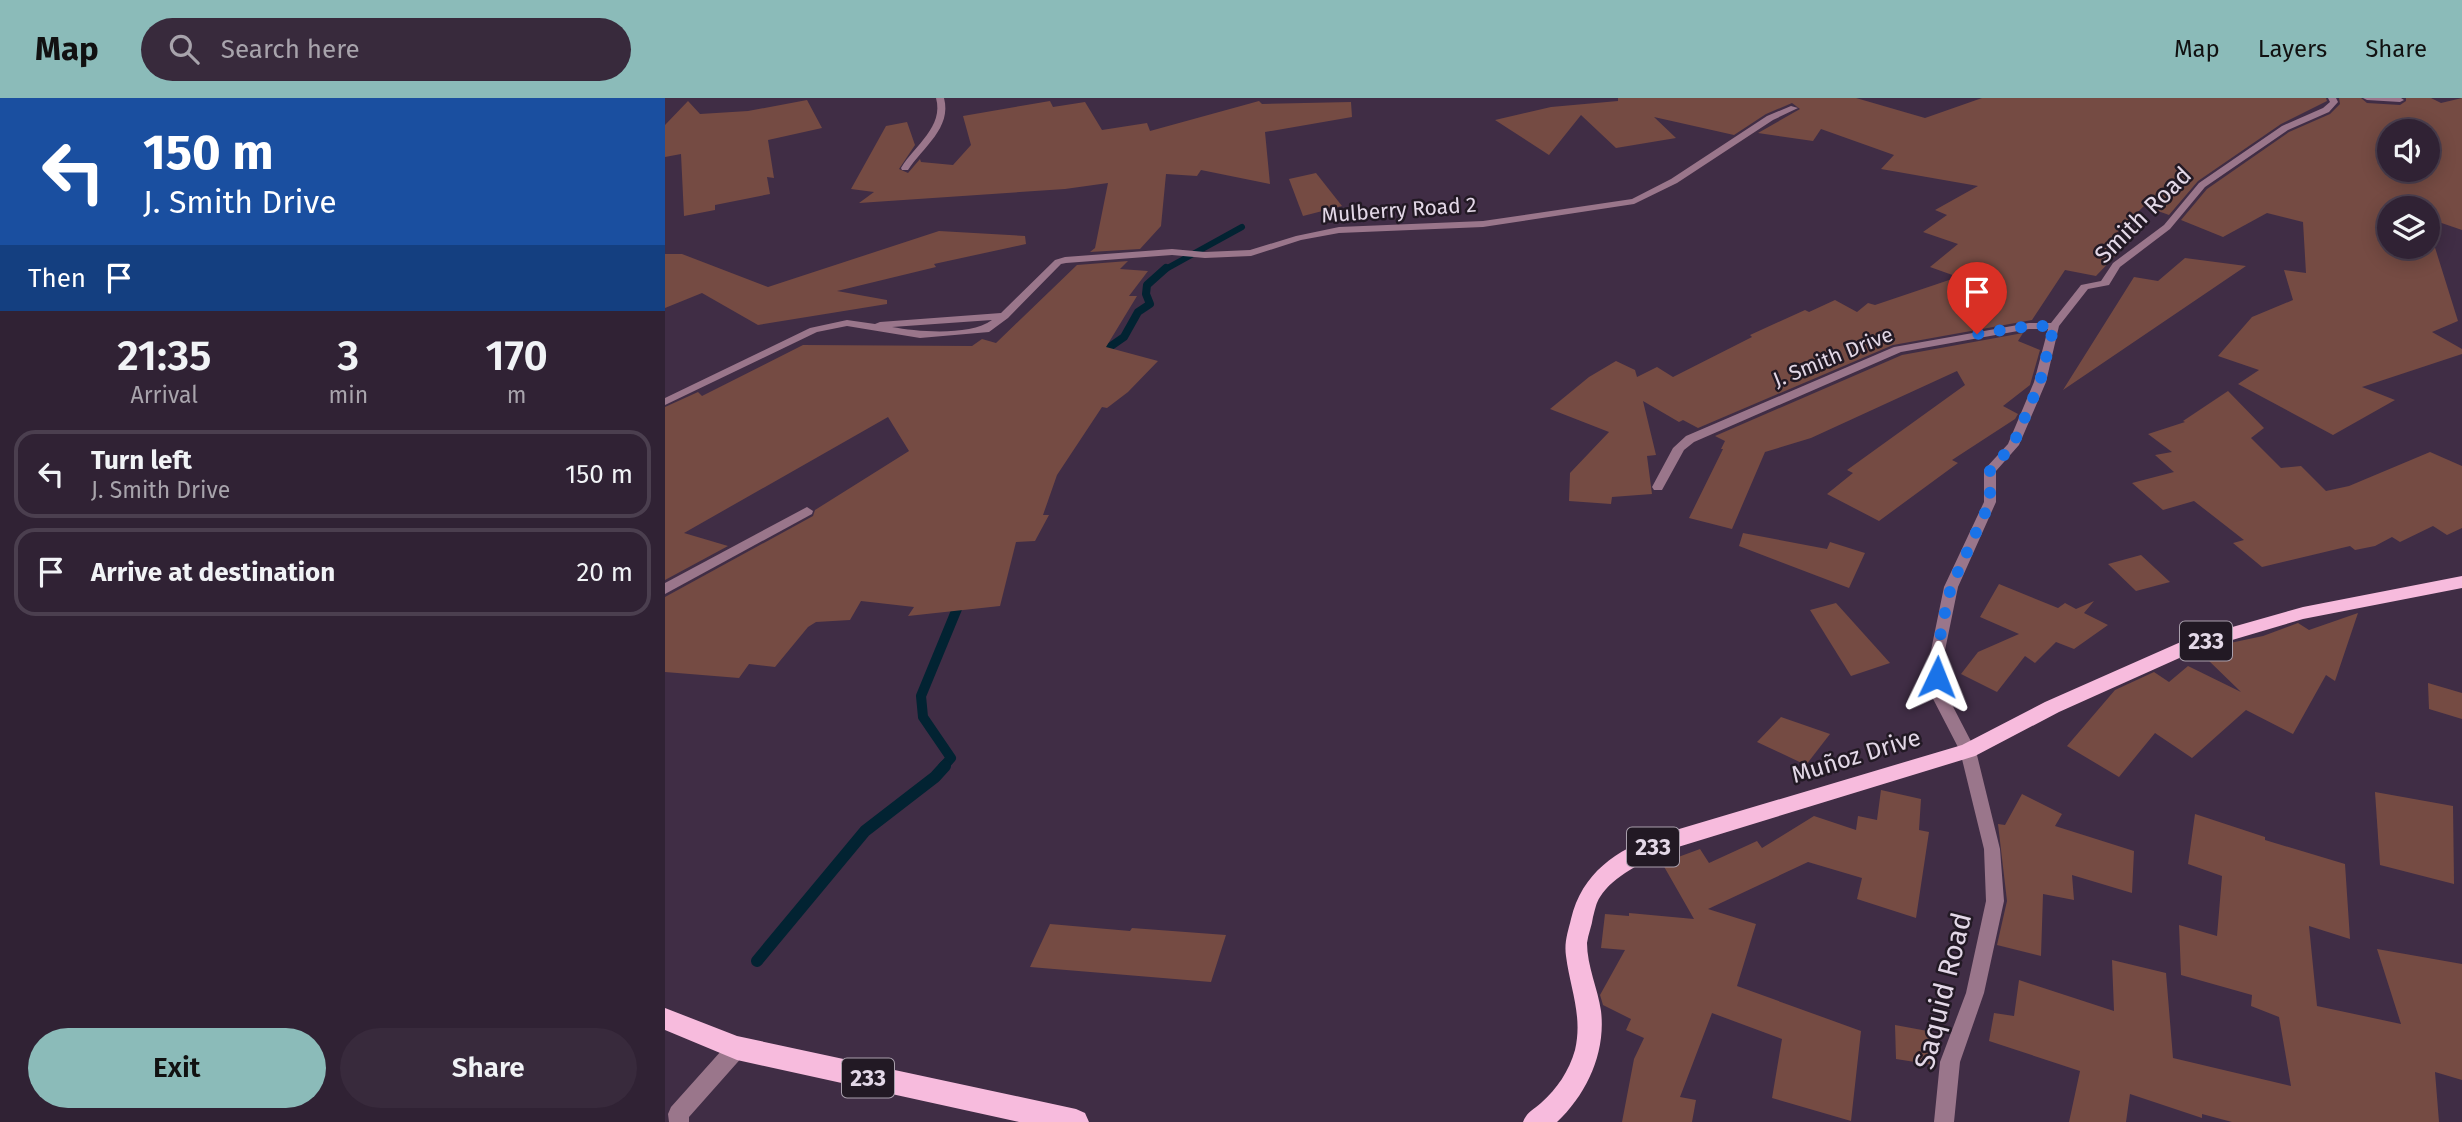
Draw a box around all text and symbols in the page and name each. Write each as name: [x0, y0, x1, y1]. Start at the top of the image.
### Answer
search box: [141, 18, 631, 81]
text: Map: [35, 29, 99, 69]
icon: search: [165, 30, 203, 68]
text: Search here: [221, 34, 360, 65]
text: Map: [2174, 35, 2220, 63]
text: Layers: [2258, 35, 2327, 63]
text: Share: [2365, 35, 2427, 63]
map controls: [2377, 119, 2440, 259]
button: sound: [2377, 119, 2440, 182]
text: 150 m: [143, 123, 274, 182]
icon: left: [28, 126, 119, 217]
street label: Smith Road: [2089, 161, 2197, 269]
text: J. Smith Drive: [143, 183, 337, 221]
street label: Mulberry Road 2: [1321, 192, 1477, 228]
button: layers: [2377, 196, 2440, 259]
icon: arrive: [100, 259, 138, 297]
pin: [1947, 262, 2007, 334]
text: Then: [28, 263, 86, 294]
icon: arrive: [1958, 273, 1996, 311]
street label: J. Smith Drive: [1769, 321, 1897, 393]
text: 21:35: [117, 331, 211, 381]
text: 3: [338, 331, 359, 381]
text: 170: [485, 331, 548, 381]
text: Arrival: [131, 381, 198, 409]
text: min: [329, 381, 368, 409]
text: m: [507, 381, 526, 409]
text: Turn left: [91, 445, 192, 476]
icon: left: [32, 455, 70, 493]
text: 150 m: [565, 459, 633, 490]
text: J. Smith Drive: [91, 476, 230, 504]
icon: arrive: [32, 553, 70, 591]
text: Arrive at destination: [91, 557, 335, 588]
text: 20 m: [576, 557, 633, 588]
road number: 233: [2180, 622, 2232, 660]
position arrow: [1900, 640, 1974, 714]
street label: Muñoz Drive: [1788, 723, 1924, 789]
road number: 233: [1627, 828, 1679, 866]
street label: Saquid Road: [1908, 909, 1978, 1073]
button: Exit: [28, 1028, 326, 1108]
button: Share: [340, 1028, 637, 1108]
road number: 233: [842, 1058, 894, 1098]

